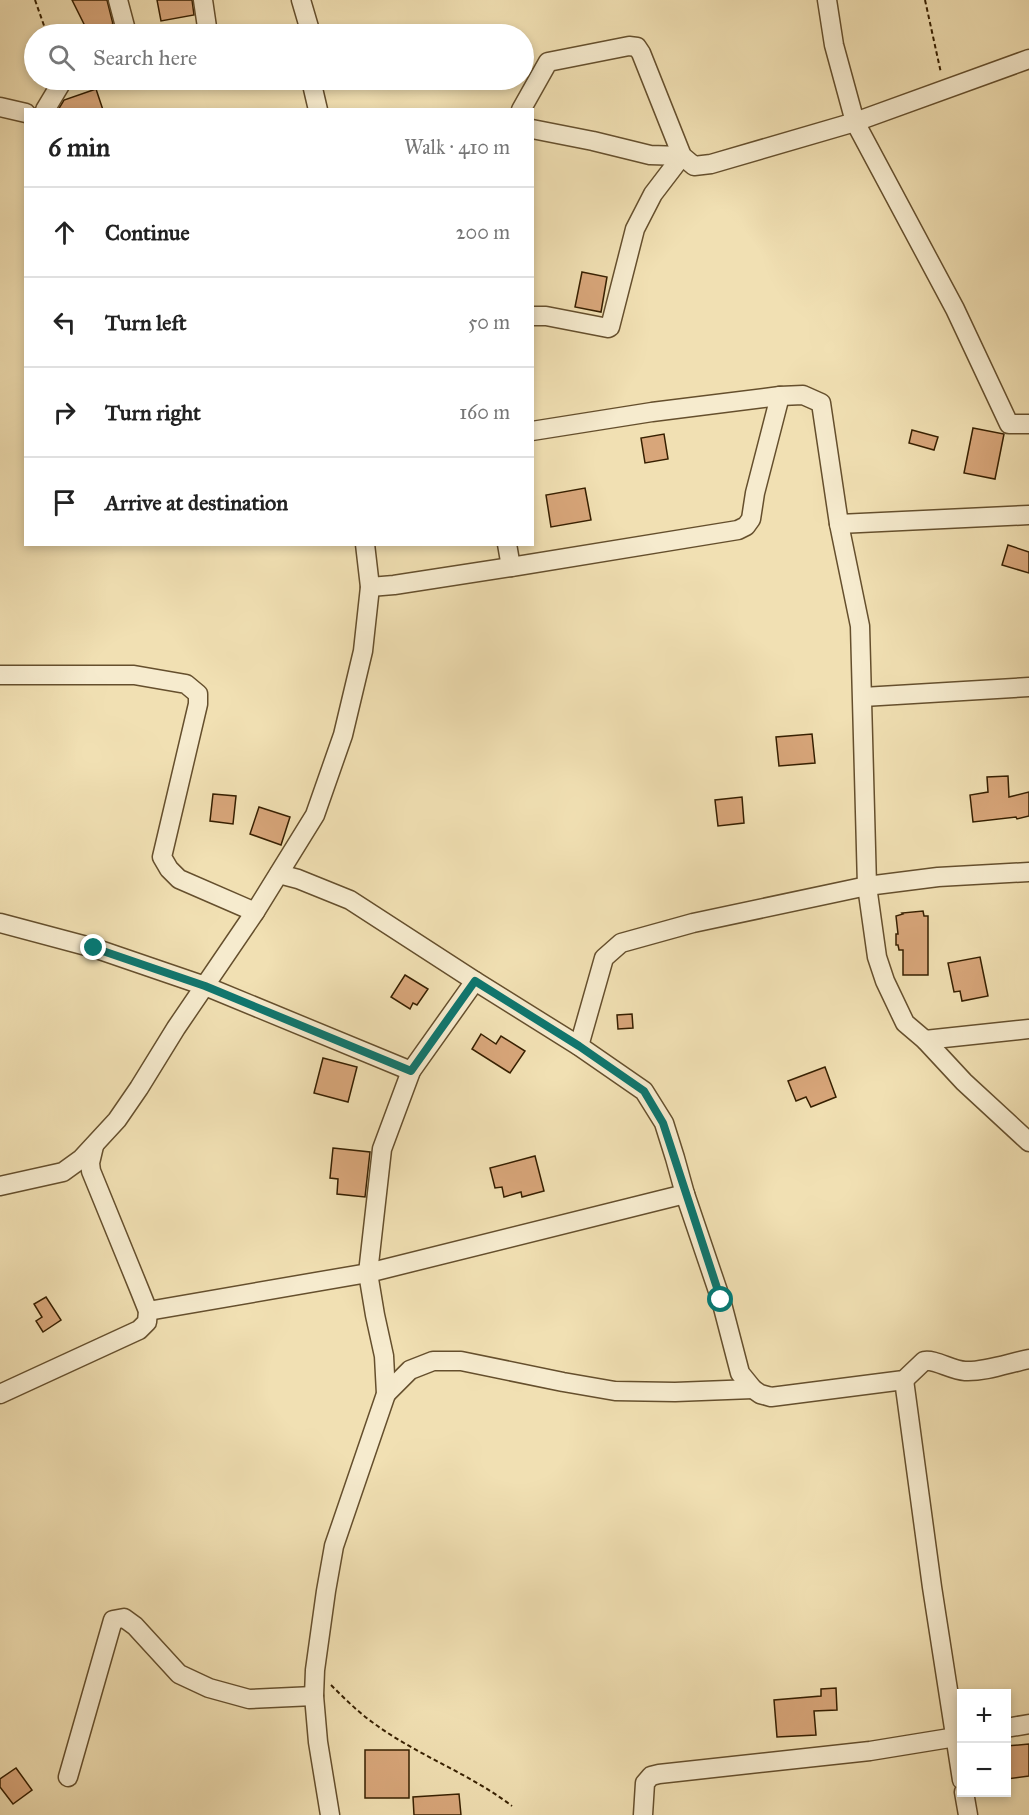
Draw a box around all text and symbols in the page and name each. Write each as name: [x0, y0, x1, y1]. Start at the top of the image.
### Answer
search box: [24, 24, 534, 90]
icon: search: [45, 41, 78, 74]
text: Search here: [93, 44, 197, 71]
text: 6 min: [48, 131, 110, 163]
text: Walk · 410 m: [404, 135, 510, 159]
icon: ahead: [48, 216, 81, 249]
text: Continue: [105, 219, 190, 246]
text: 200 m: [456, 220, 510, 244]
icon: left: [48, 306, 81, 339]
text: Turn left: [105, 309, 187, 336]
text: 50 m: [468, 310, 510, 334]
icon: right: [48, 396, 81, 429]
text: Turn right: [105, 399, 201, 426]
text: 160 m: [459, 400, 510, 424]
icon: arrive: [48, 486, 81, 519]
text: Arrive at destination: [105, 489, 288, 516]
route end: [80, 934, 106, 960]
route start: [707, 1286, 733, 1312]
map controls: [957, 1689, 1011, 1797]
button: +: [957, 1689, 1011, 1743]
button: −: [957, 1743, 1011, 1797]

